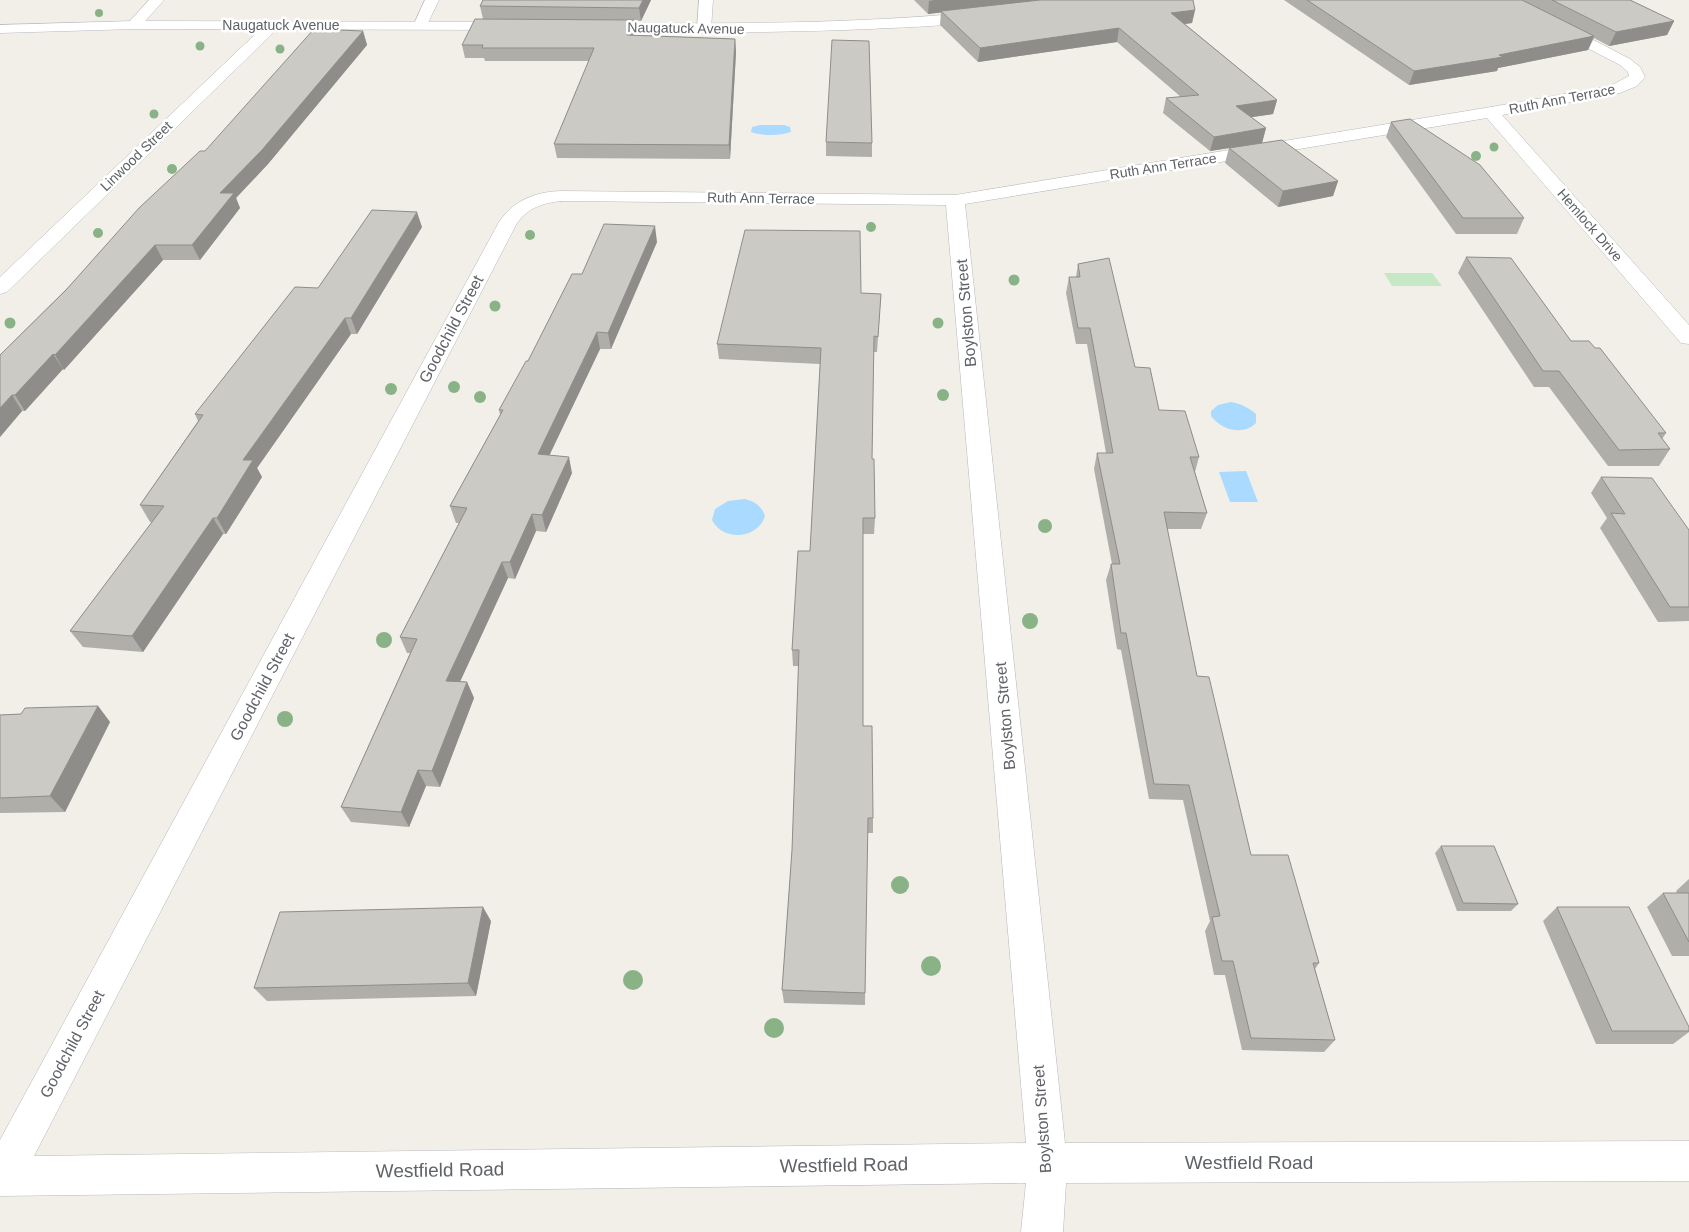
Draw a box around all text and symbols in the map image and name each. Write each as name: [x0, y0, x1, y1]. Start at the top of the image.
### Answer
street label: Naugatuck Avenue: [222, 17, 340, 33]
street label: Naugatuck Avenue: [627, 19, 745, 37]
street label: Ruth Ann Terrace: [1508, 81, 1617, 117]
street label: Linwood Street: [97, 118, 175, 194]
street label: Ruth Ann Terrace: [1108, 150, 1218, 182]
street label: Hemlock Drive: [1554, 185, 1626, 265]
street label: Ruth Ann Terrace: [707, 189, 815, 207]
street label: Boylston Street: [953, 258, 979, 368]
street label: Goodchild Street: [416, 272, 487, 386]
street label: Goodchild Street: [227, 630, 298, 744]
street label: Boylston Street: [992, 661, 1018, 771]
street label: Goodchild Street: [37, 987, 108, 1101]
street label: Boylston Street: [1030, 1064, 1054, 1174]
street label: Westfield Road: [1185, 1152, 1313, 1173]
street label: Westfield Road: [780, 1153, 908, 1177]
street label: Westfield Road: [376, 1158, 504, 1182]

